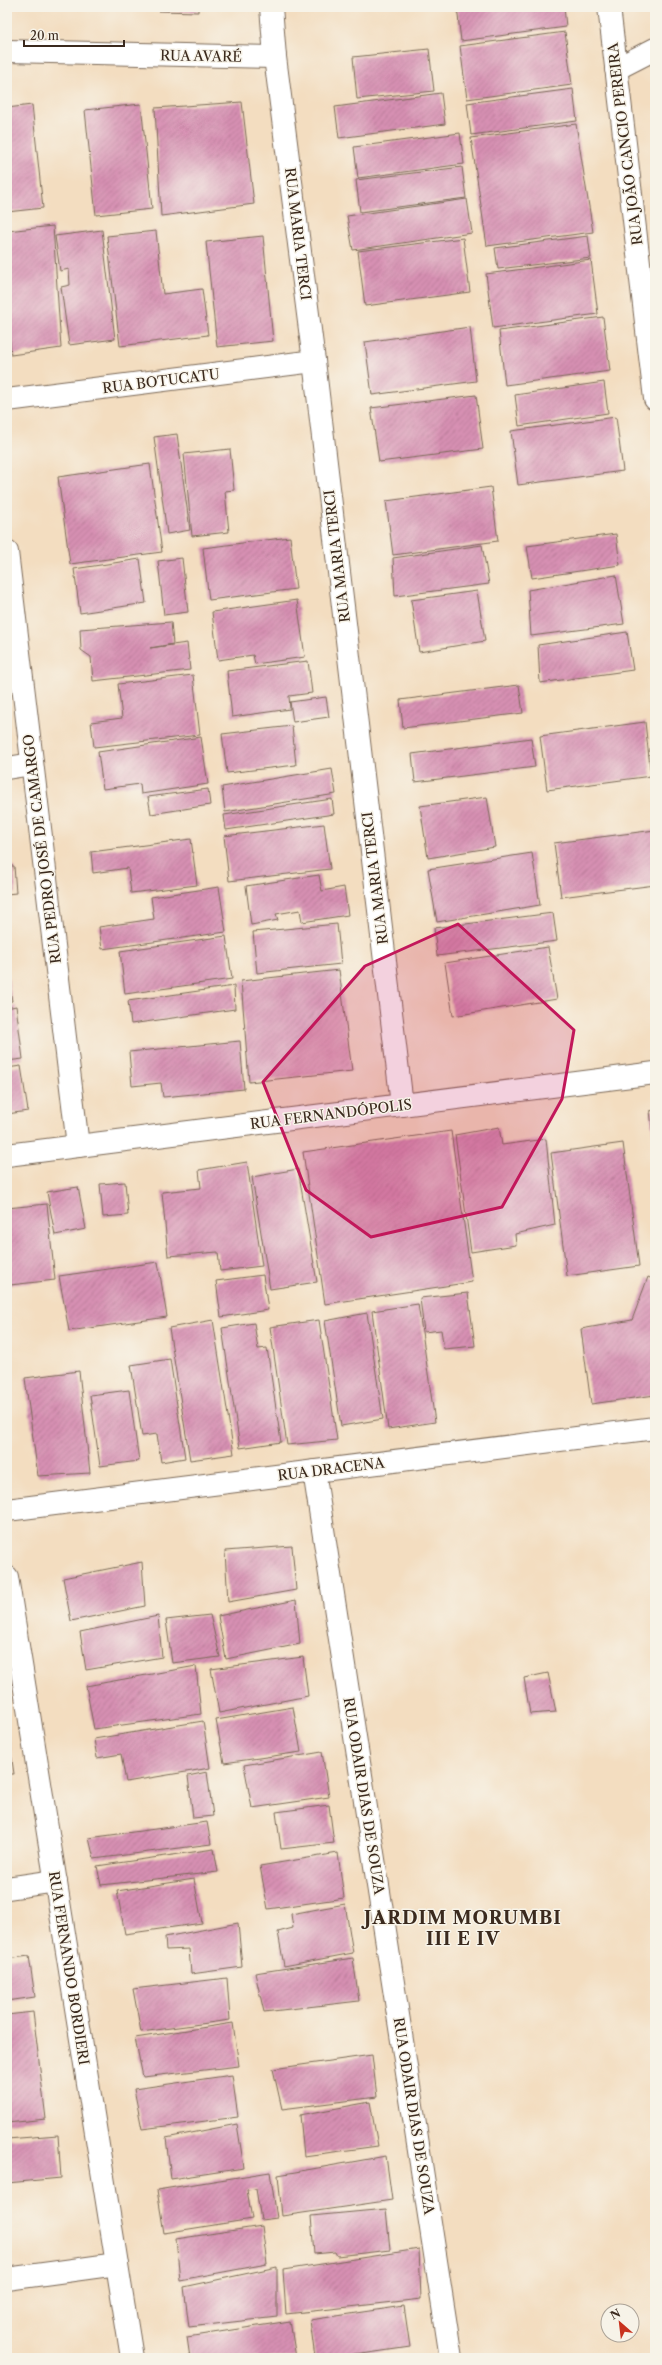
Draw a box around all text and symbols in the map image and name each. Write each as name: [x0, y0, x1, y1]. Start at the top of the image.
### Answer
scale bar: [24, 22, 124, 48]
text: 20 m: [30, 28, 59, 43]
street label: RUA JOÃO CANCIO PEREIRA: [603, 41, 646, 246]
street label: RUA AVARÉ: [160, 46, 242, 66]
street label: RUA MARIA TERCI: [281, 167, 315, 301]
street label: RUA BOTUCATU: [101, 365, 221, 397]
street label: RUA MARIA TERCI: [320, 489, 354, 623]
street label: RUA PEDRO JOSÉ DE CAMARGO: [19, 733, 65, 965]
street label: RUA MARIA TERCI: [358, 811, 392, 945]
street label: RUA FERNANDÓPOLIS: [249, 1094, 413, 1133]
street label: RUA DRACENA: [276, 1453, 386, 1484]
street label: RUA ODAIR DIAS DE SOUZA: [340, 1696, 389, 1897]
street label: RUA FERNANDO BORDIERI: [45, 1870, 93, 2066]
district label: JARDIM MORUMBI III E IV: [361, 1907, 562, 1950]
street label: RUA ODAIR DIAS DE SOUZA: [390, 2016, 439, 2217]
north arrow: [600, 2303, 640, 2343]
text: N: [608, 2306, 623, 2323]

